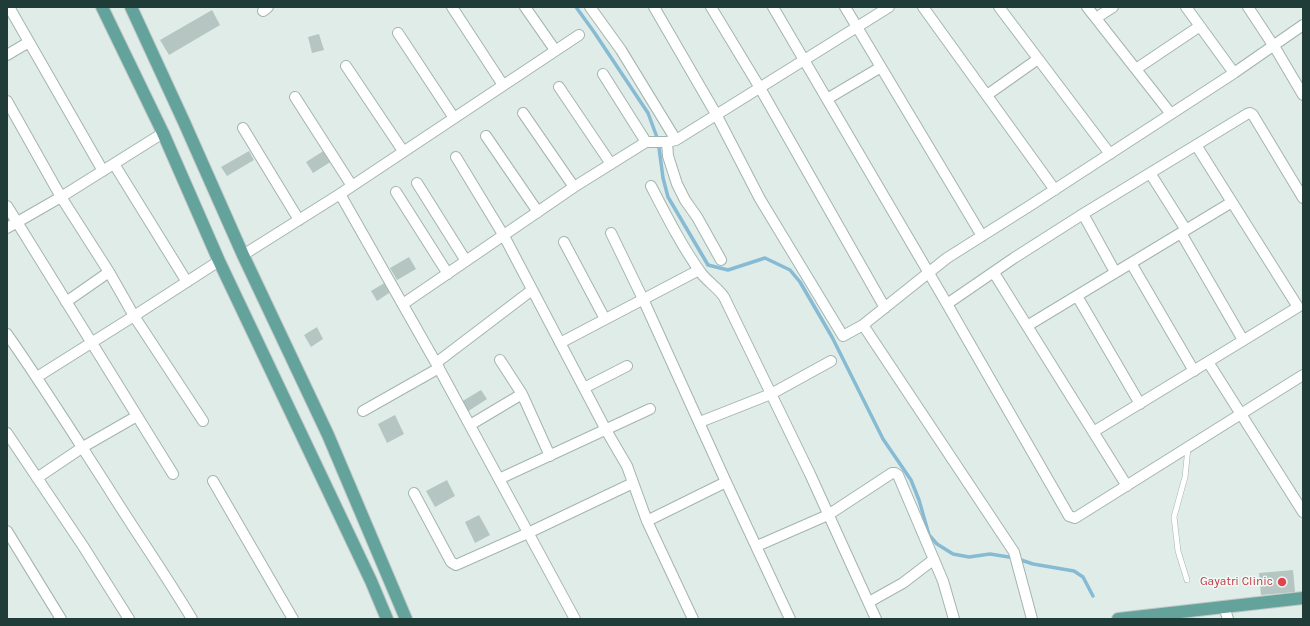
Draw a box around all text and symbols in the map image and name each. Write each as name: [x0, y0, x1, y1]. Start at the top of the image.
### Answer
place label: Gayatri Clinic: [1200, 575, 1273, 589]
marker: Gayatri Clinic: [1276, 576, 1288, 588]

